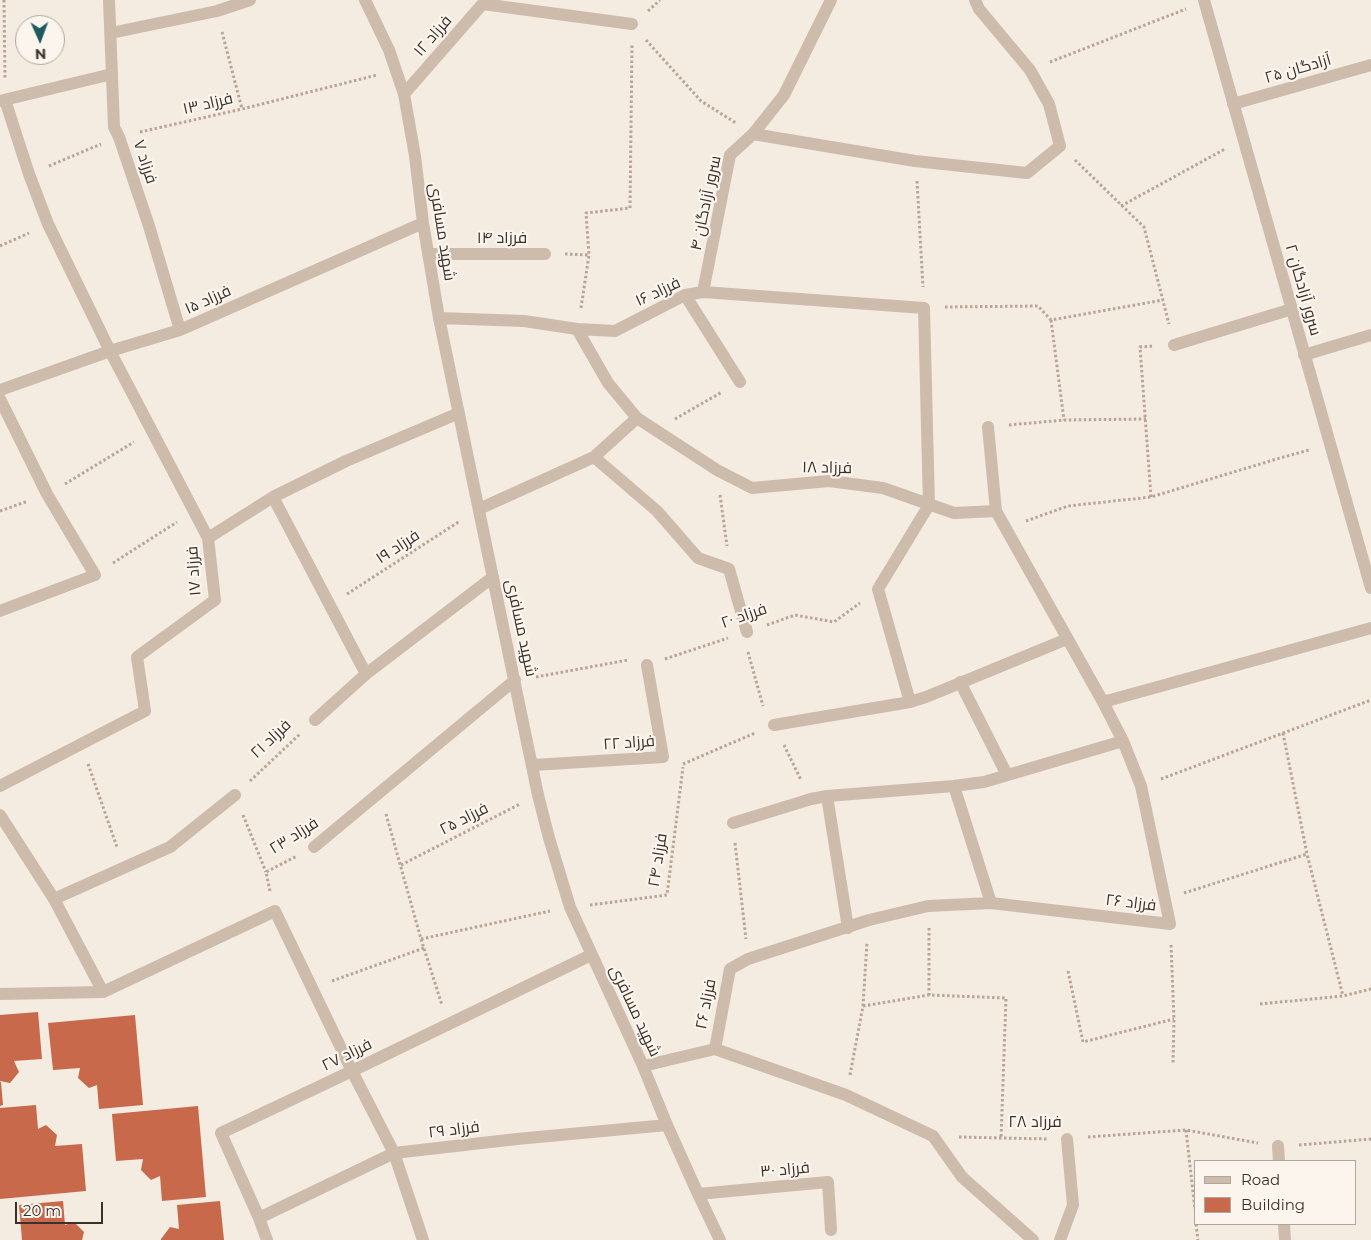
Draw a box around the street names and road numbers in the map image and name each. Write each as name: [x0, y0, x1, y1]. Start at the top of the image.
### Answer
street label: فرزاد ۱۲: [410, 11, 456, 61]
street label: آزادگان ۲۵: [1263, 50, 1333, 88]
street label: فرزاد ۱۳: [181, 89, 235, 119]
street label: فرزاد ۷: [129, 138, 161, 186]
street label: سرور آزادگان ۴: [687, 154, 725, 252]
street label: شهید مسافری: [425, 182, 459, 282]
street label: فرزاد ۱۴: [477, 228, 527, 248]
street label: سرور آزادگان ۲: [1281, 242, 1325, 338]
street label: فرزاد ۱۶: [632, 273, 684, 311]
street label: فرزاد ۱۵: [182, 281, 234, 319]
street label: فرزاد ۱۸: [802, 458, 852, 478]
street label: فرزاد ۱۹: [373, 526, 423, 568]
street label: فرزاد ۱۷: [183, 545, 205, 597]
street label: شهید مسافری: [501, 578, 541, 678]
street label: فرزاد ۲۰: [718, 599, 770, 633]
street label: فرزاد ۲۱: [247, 716, 295, 762]
street label: فرزاد ۲۲: [602, 732, 656, 754]
street label: فرزاد ۲۵: [436, 799, 492, 839]
street label: فرزاد ۲۳: [266, 814, 322, 858]
street label: فرزاد ۲۴: [644, 832, 672, 888]
street label: فرزاد ۲۶: [1105, 890, 1157, 916]
street label: شهید مسافری: [605, 962, 665, 1060]
street label: فرزاد ۲۶: [692, 977, 720, 1031]
street label: فرزاد ۲۷: [319, 1035, 375, 1075]
street label: فرزاد ۲۸: [1008, 1112, 1062, 1132]
street label: فرزاد ۲۹: [427, 1117, 481, 1143]
street label: فرزاد ۳۰: [759, 1158, 811, 1182]

